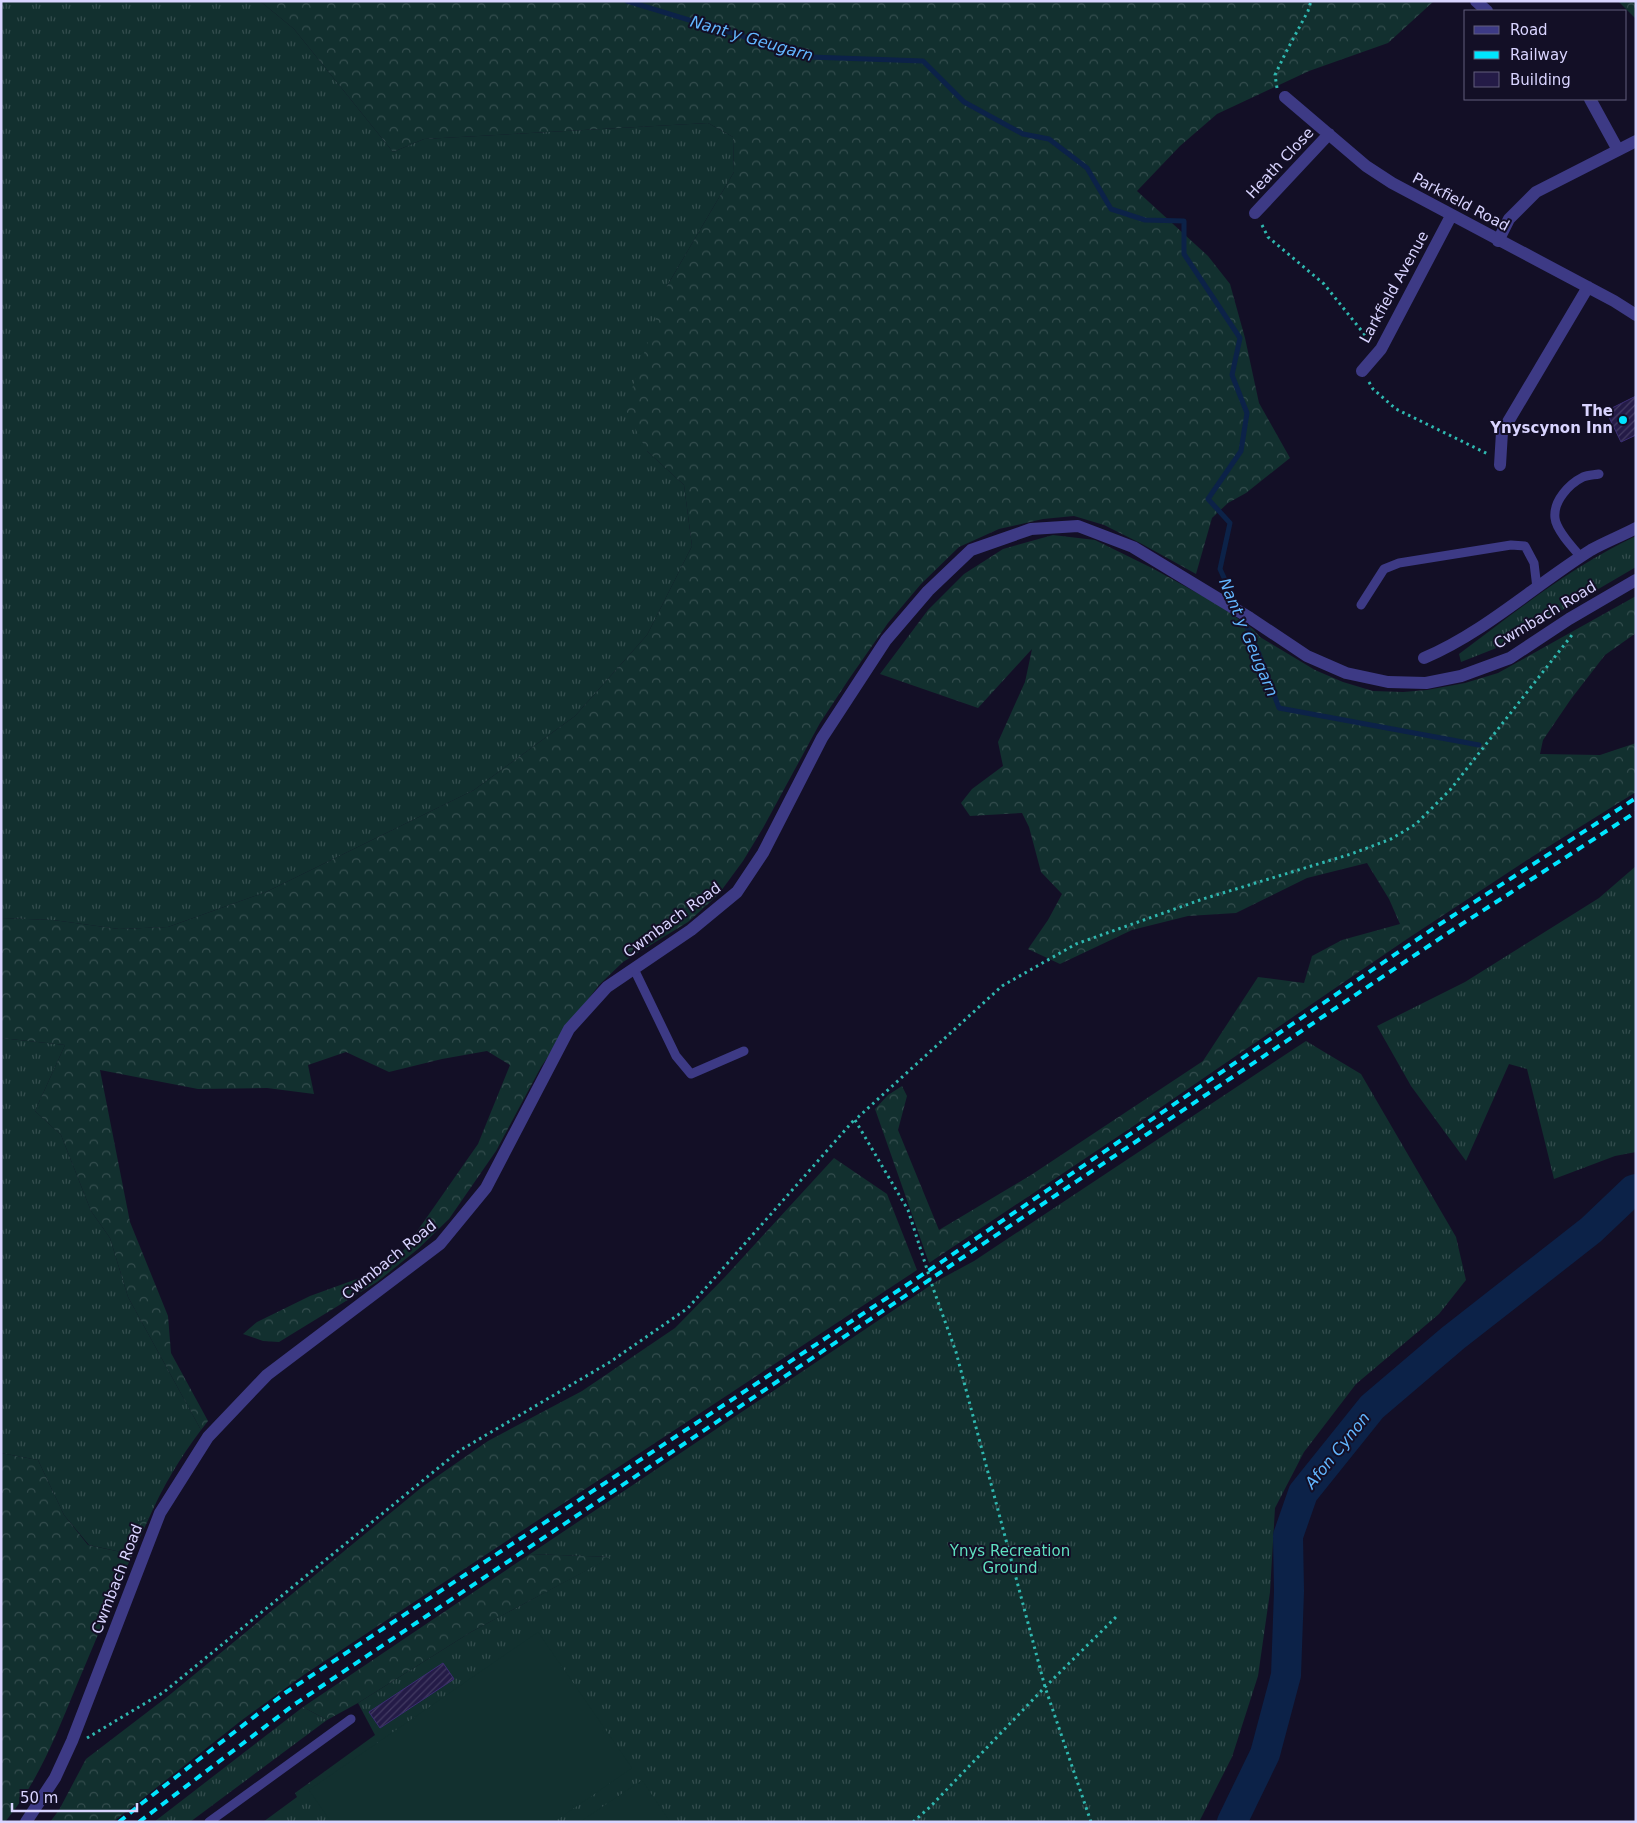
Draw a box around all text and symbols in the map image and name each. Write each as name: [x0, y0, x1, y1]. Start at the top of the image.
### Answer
legend: [1464, 10, 1627, 100]
water label: Nant y Geugarn: [688, 12, 815, 65]
text: Road: [1510, 21, 1548, 39]
text: Railway: [1510, 46, 1568, 64]
text: Building: [1510, 71, 1571, 89]
street label: Heath Close: [1242, 124, 1318, 202]
street label: Parkfield Road: [1409, 169, 1513, 235]
street label: Larkfield Avenue: [1356, 228, 1432, 346]
place label: The Ynyscynon Inn: [1489, 402, 1613, 437]
marker: The Ynyscynon Inn: [1617, 414, 1629, 426]
water label: Nant y Geugarn: [1215, 575, 1282, 699]
street label: Cwmbach Road: [1491, 577, 1599, 653]
street label: Cwmbach Road: [620, 879, 724, 961]
street label: Cwmbach Road: [338, 1216, 440, 1304]
water label: Afon Cynon: [1300, 1408, 1374, 1493]
street label: Cwmbach Road: [88, 1522, 146, 1636]
park label: Ynys Recreation Ground: [949, 1542, 1070, 1577]
scale bar: [12, 1780, 138, 1812]
text: 50 m: [20, 1789, 58, 1807]

